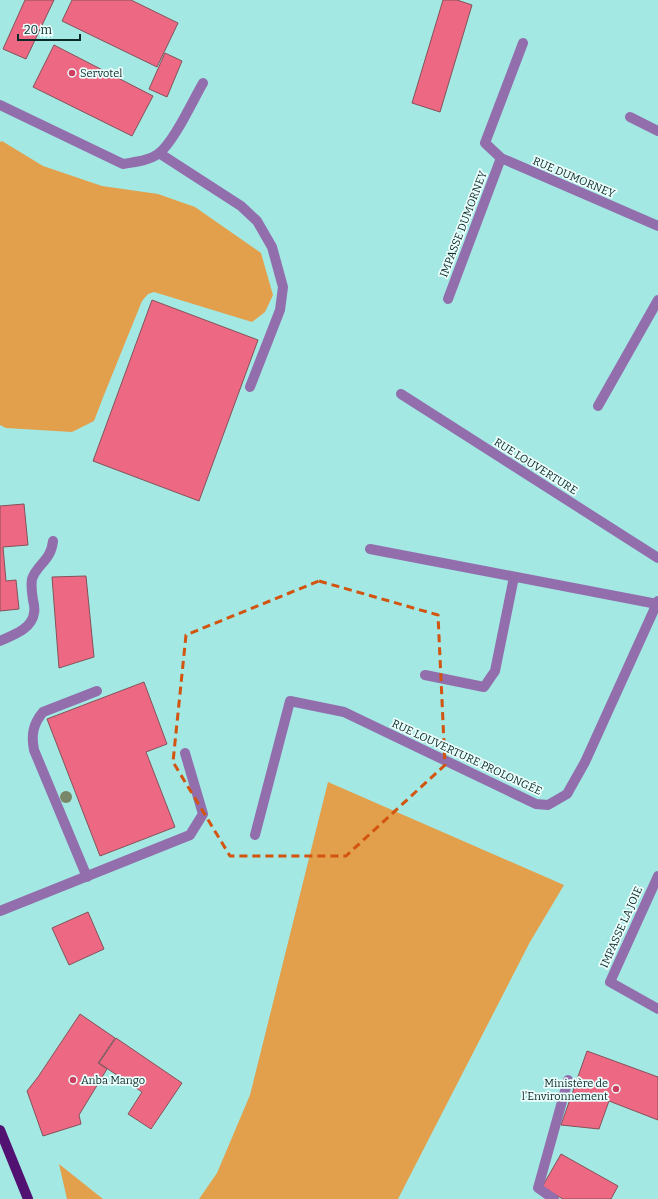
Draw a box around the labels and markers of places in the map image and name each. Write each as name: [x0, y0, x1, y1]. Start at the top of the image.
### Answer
place label: Servotel: [80, 67, 122, 80]
marker: Servotel: [67, 68, 77, 78]
place label: Anba Mango: [81, 1074, 145, 1087]
marker: Anba Mango: [68, 1075, 78, 1085]
place label: Ministère de l'Environnement: [522, 1077, 608, 1103]
marker: Ministère de l'Environnement: [611, 1084, 621, 1094]

